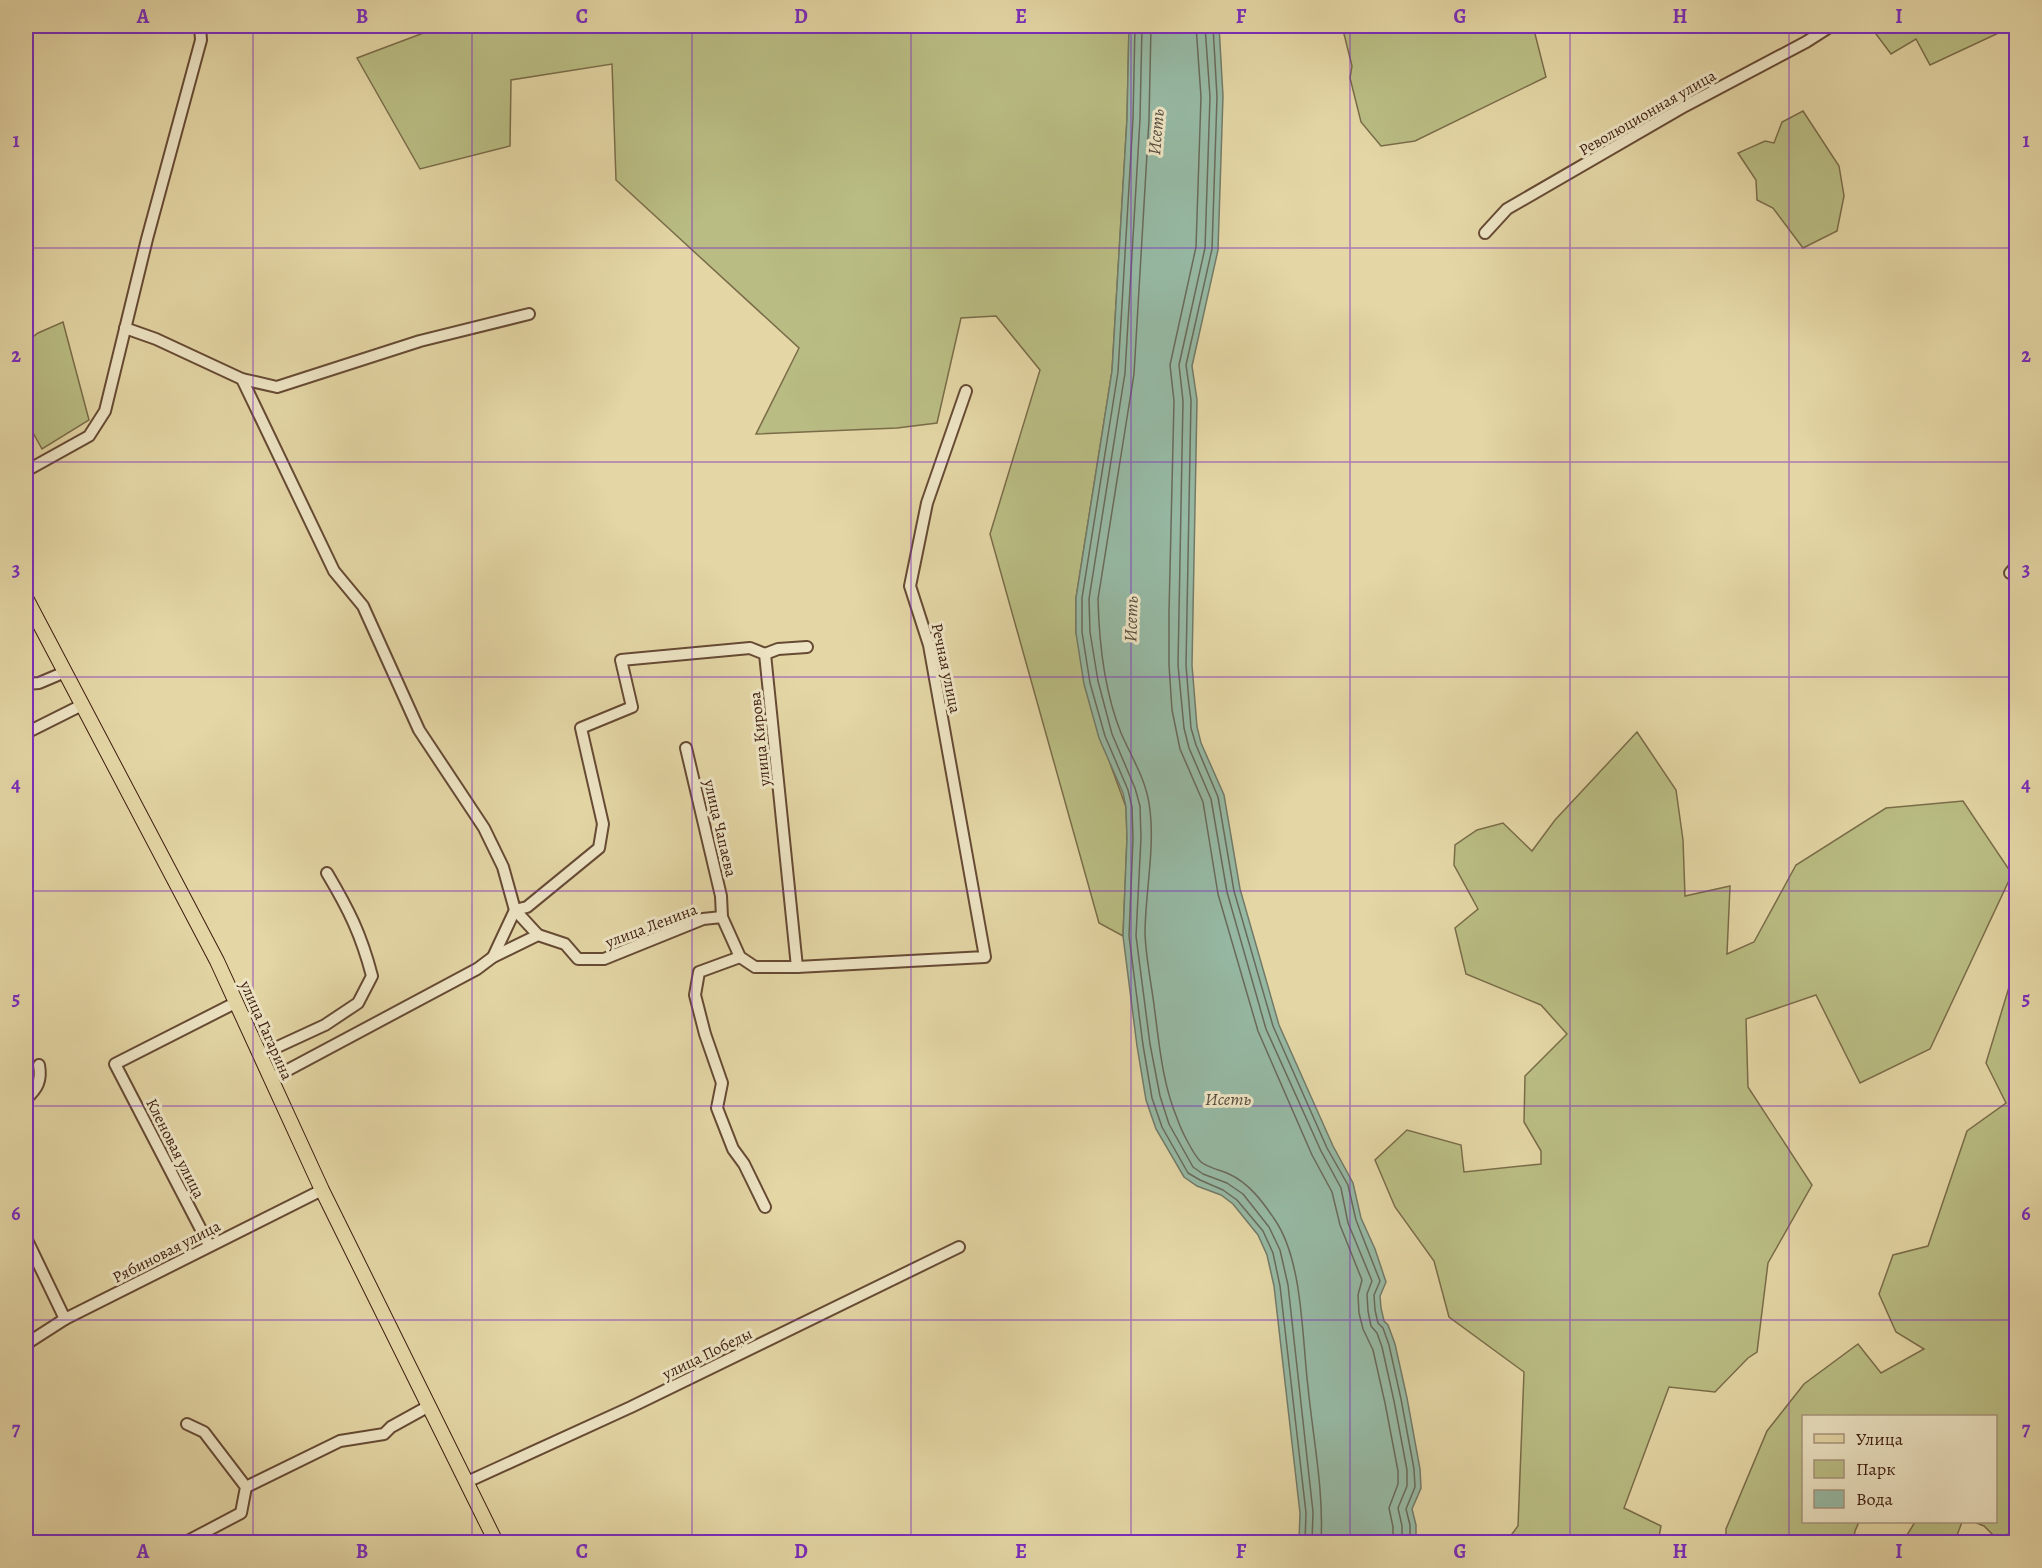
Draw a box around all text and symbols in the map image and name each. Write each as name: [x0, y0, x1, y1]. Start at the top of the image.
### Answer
text: A: [136, 3, 150, 30]
text: B: [356, 3, 368, 30]
text: C: [576, 3, 588, 30]
text: D: [794, 3, 808, 30]
text: E: [1015, 3, 1027, 30]
text: F: [1236, 3, 1247, 30]
text: G: [1453, 3, 1467, 30]
text: H: [1673, 3, 1688, 30]
text: I: [1895, 3, 1903, 30]
street label: Революционная улица: [1575, 64, 1721, 161]
water label: Исеть: [1142, 108, 1170, 156]
text: 1: [12, 127, 20, 154]
text: 1: [2022, 127, 2030, 154]
text: 2: [11, 342, 21, 369]
text: 2: [2021, 342, 2031, 369]
text: 3: [12, 556, 20, 583]
text: 3: [2022, 556, 2030, 583]
water label: Исеть: [1118, 595, 1144, 642]
street label: Речная улица: [926, 621, 966, 716]
street label: улица Кирова: [744, 690, 776, 788]
text: 4: [11, 771, 21, 798]
text: 4: [2021, 771, 2031, 798]
street label: улица Чапаева: [698, 776, 742, 880]
street label: улица Ленина: [601, 898, 701, 954]
street label: улица Гагарина: [234, 976, 298, 1084]
text: 5: [12, 985, 20, 1012]
text: 5: [2022, 985, 2030, 1012]
water label: Исеть: [1205, 1087, 1252, 1111]
street label: Кленовая улица: [140, 1095, 210, 1203]
text: 6: [11, 1200, 21, 1227]
text: 6: [2021, 1200, 2031, 1227]
street label: Рябиновая улица: [109, 1215, 225, 1289]
street label: улица Победы: [658, 1323, 756, 1386]
text: 7: [12, 1415, 21, 1442]
legend: [1802, 1415, 1997, 1523]
text: 7: [2022, 1415, 2031, 1442]
text: Улица: [1856, 1427, 1904, 1451]
text: Парк: [1856, 1457, 1896, 1481]
text: Вода: [1856, 1487, 1894, 1511]
text: A: [136, 1538, 150, 1565]
text: B: [356, 1538, 368, 1565]
text: C: [576, 1538, 588, 1565]
text: D: [794, 1538, 808, 1565]
text: E: [1015, 1538, 1027, 1565]
text: F: [1236, 1538, 1247, 1565]
text: G: [1453, 1538, 1467, 1565]
text: H: [1673, 1538, 1688, 1565]
text: I: [1895, 1538, 1903, 1565]

